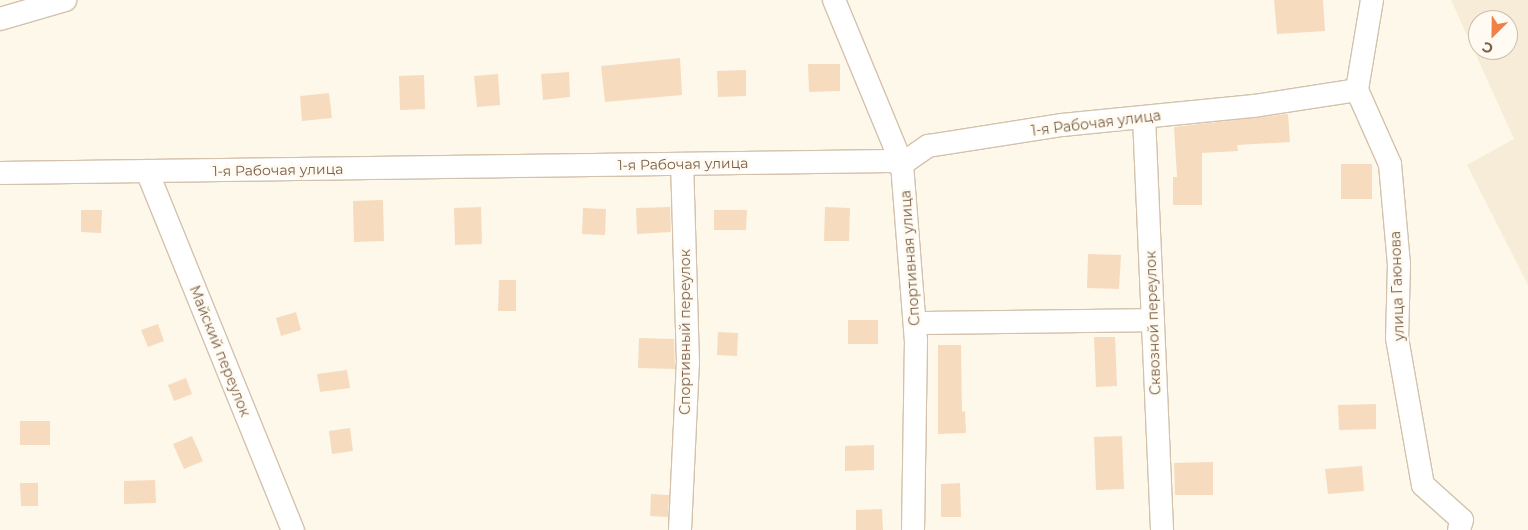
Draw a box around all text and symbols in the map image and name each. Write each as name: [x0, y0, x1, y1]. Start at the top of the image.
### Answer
north arrow: [1468, 10, 1518, 60]
text: С: [1479, 38, 1496, 58]
street label: 1-я Рабочая улица: [1030, 107, 1162, 139]
street label: 1-я Рабочая улица: [618, 154, 748, 174]
street label: 1-я Рабочая улица: [213, 160, 343, 180]
street label: Спортивная улица: [897, 190, 923, 326]
street label: улица Гаюнова: [1387, 231, 1407, 341]
street label: Спортивный переулок: [677, 249, 693, 415]
street label: Сквозной переулок: [1142, 251, 1164, 395]
street label: Майский переулок: [186, 283, 254, 419]

